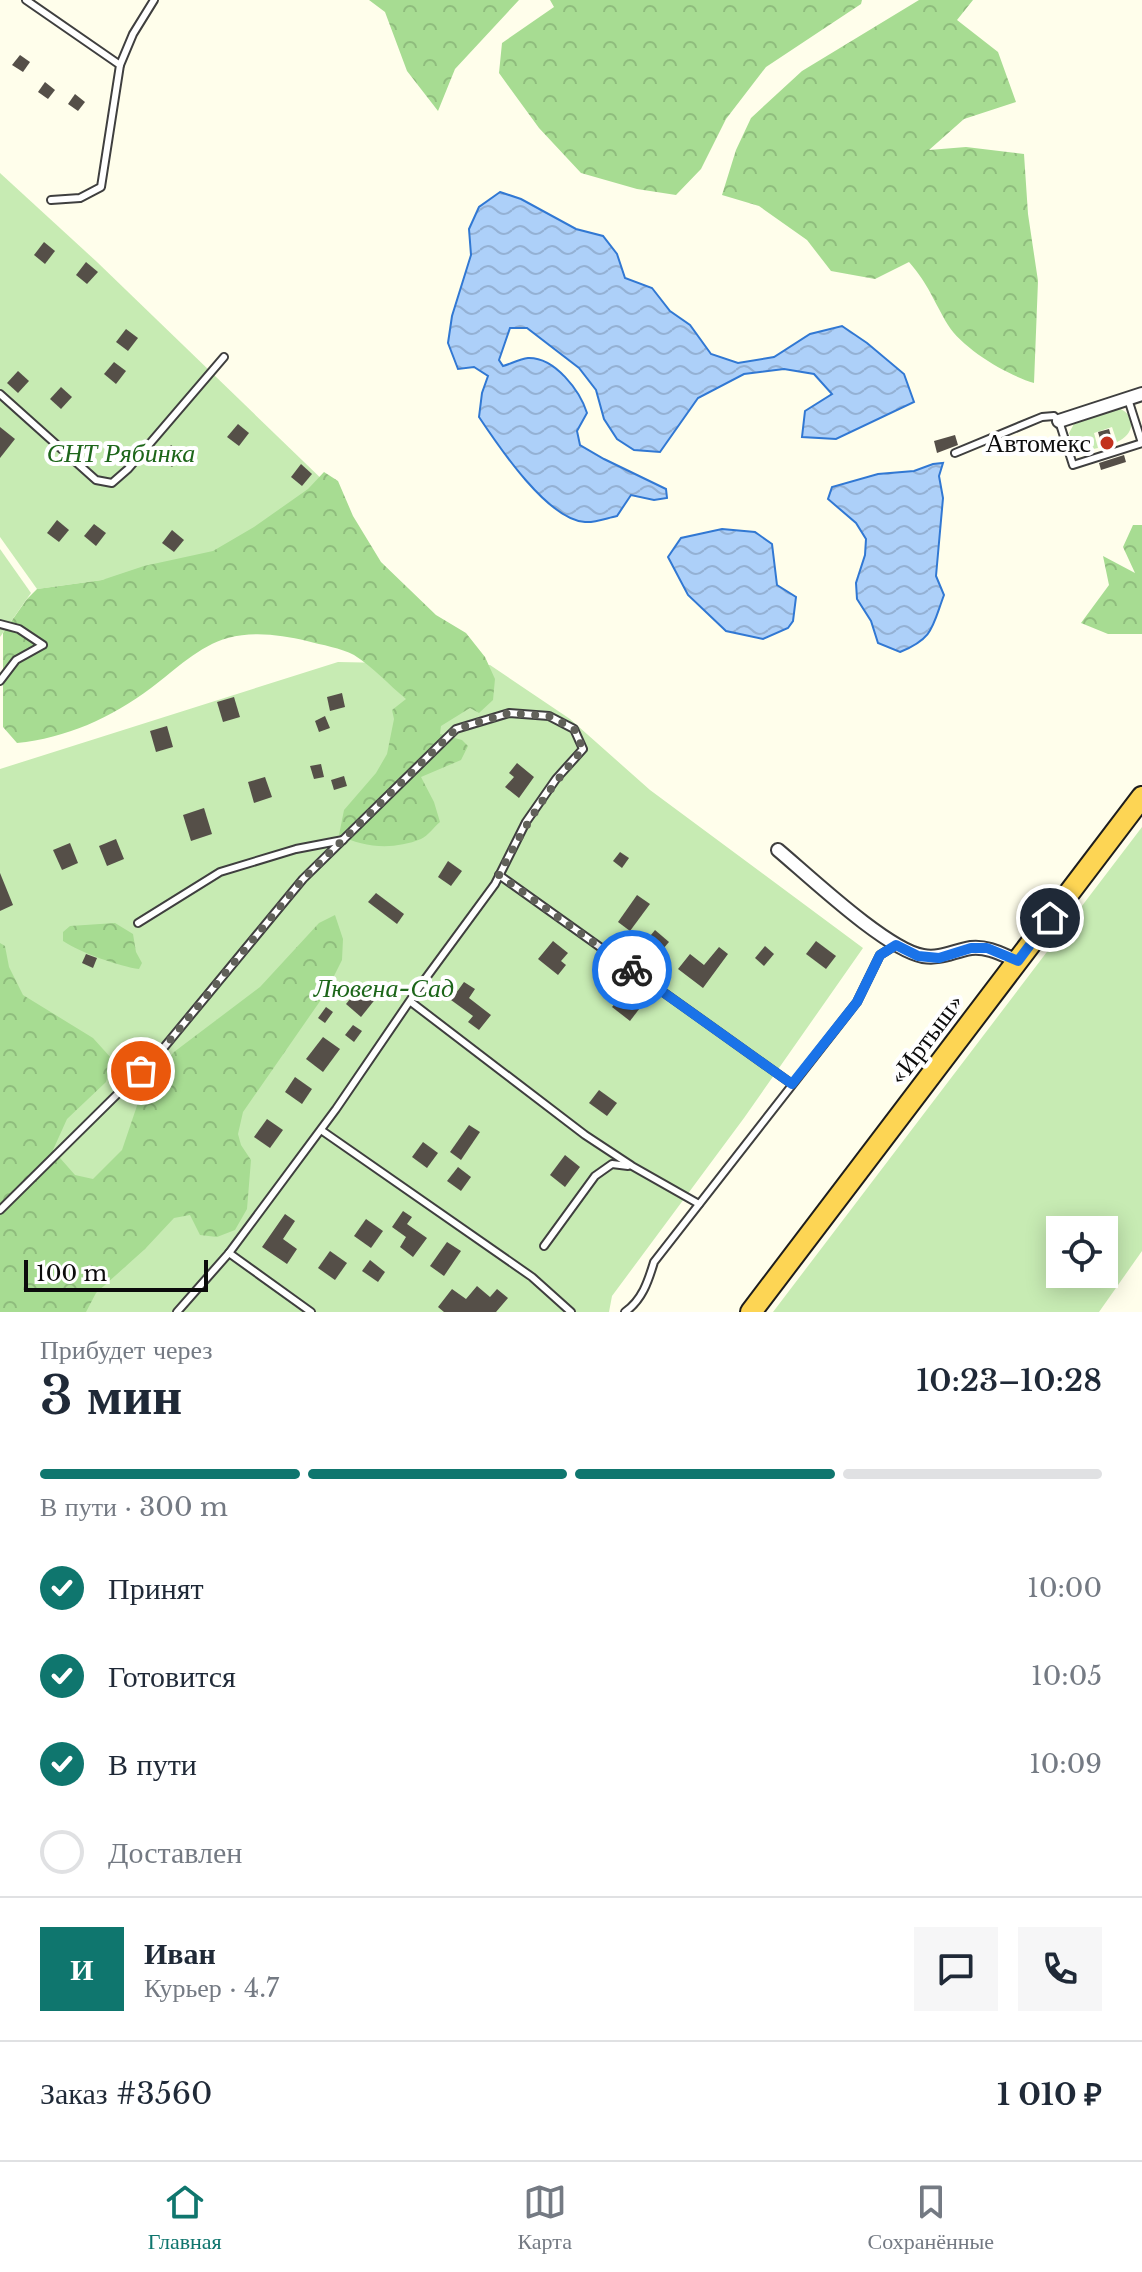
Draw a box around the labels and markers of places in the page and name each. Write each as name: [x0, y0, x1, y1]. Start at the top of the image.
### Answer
place label: Автомекс: [986, 427, 1091, 459]
marker: Автомекс: [1098, 434, 1116, 452]
pin: [1016, 884, 1084, 952]
pin: [107, 1037, 175, 1105]

